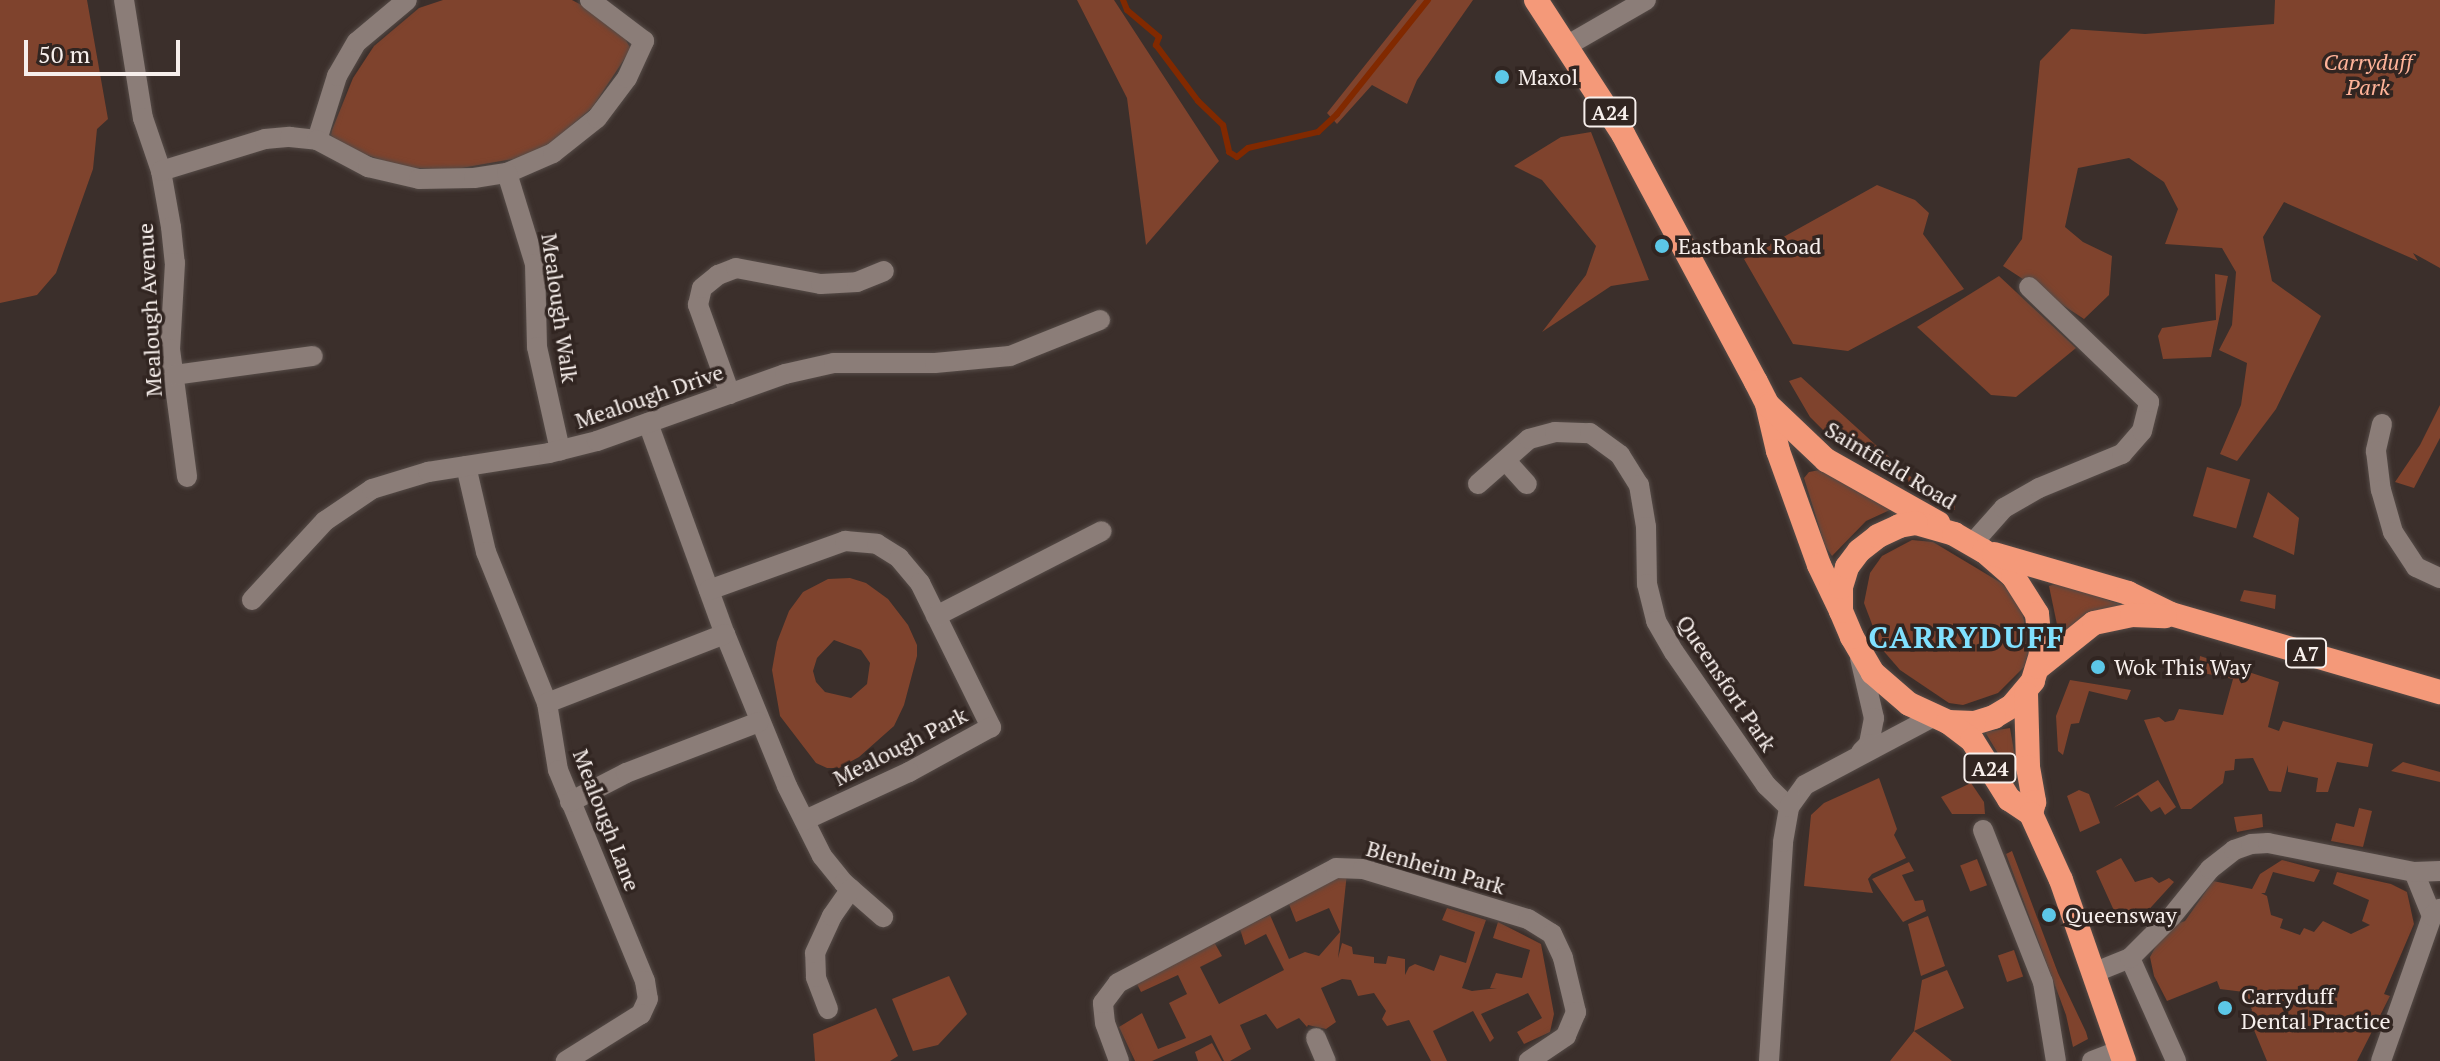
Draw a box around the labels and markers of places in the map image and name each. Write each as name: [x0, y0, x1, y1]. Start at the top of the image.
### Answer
place label: Maxol: [1518, 64, 1578, 90]
marker: Maxol: [1493, 68, 1511, 86]
place label: Eastbank Road: [1678, 233, 1822, 259]
marker: Eastbank Road: [1653, 237, 1671, 255]
place label: Wok This Way: [2114, 654, 2251, 680]
marker: Wok This Way: [2089, 658, 2107, 676]
place label: Queensway: [2065, 902, 2177, 928]
marker: Queensway: [2040, 906, 2058, 924]
place label: Carryduff Dental Practice: [2241, 982, 2391, 1034]
marker: Carryduff Dental Practice: [2216, 999, 2234, 1017]

